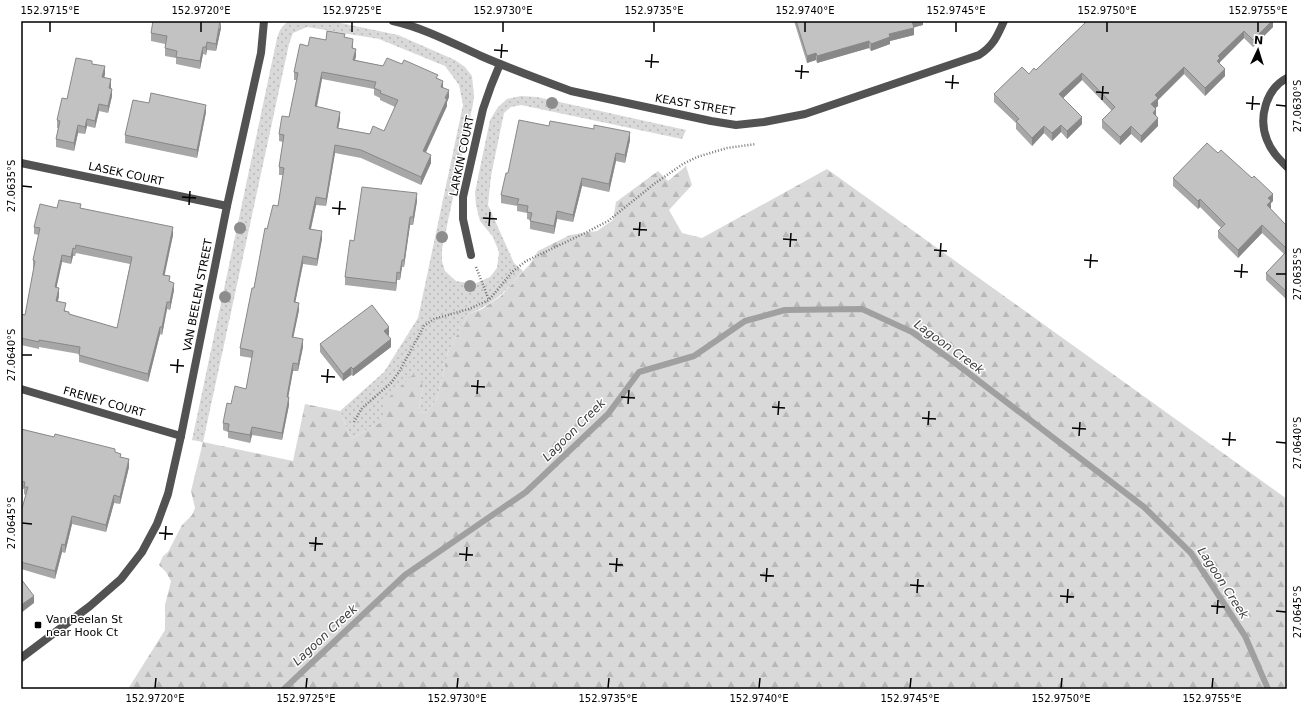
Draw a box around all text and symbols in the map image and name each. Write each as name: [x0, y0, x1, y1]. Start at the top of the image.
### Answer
text: 152.9715°E: [20, 5, 80, 16]
text: 152.9720°E: [171, 5, 231, 16]
text: 152.9725°E: [322, 5, 382, 16]
text: 152.9730°E: [473, 5, 533, 16]
text: 152.9735°E: [624, 5, 684, 16]
text: 152.9740°E: [775, 5, 835, 16]
text: 152.9745°E: [926, 5, 986, 16]
text: 152.9750°E: [1077, 5, 1137, 16]
text: 152.9755°E: [1228, 5, 1288, 16]
north arrow: [1238, 30, 1278, 70]
text: N: [1254, 34, 1264, 47]
text: 27.0630°S: [1292, 80, 1303, 132]
street label: KEAST STREET: [654, 92, 736, 118]
street label: LARKIN COURT: [447, 114, 477, 197]
text: 27.0635°S: [6, 160, 17, 212]
street label: LASEK COURT: [87, 160, 165, 188]
street label: VAN BEELEN STREET: [181, 237, 215, 352]
text: 27.0635°S: [1292, 248, 1303, 300]
water label: Lagoon Creek: [911, 317, 987, 378]
text: 27.0640°S: [6, 329, 17, 381]
street label: FRENEY COURT: [62, 384, 147, 420]
water label: Lagoon Creek: [540, 395, 609, 464]
text: 27.0640°S: [1292, 417, 1303, 469]
text: 27.0645°S: [6, 497, 17, 549]
water label: Lagoon Creek: [1195, 544, 1252, 622]
text: 27.0645°S: [1292, 586, 1303, 638]
water label: Lagoon Creek: [290, 601, 361, 668]
place label: Van Beelan St near Hook Ct: [46, 613, 123, 639]
marker: Van Beelan St near Hook Ct: [33, 620, 43, 630]
text: 152.9720°E: [125, 693, 185, 704]
text: 152.9725°E: [276, 693, 336, 704]
text: 152.9730°E: [427, 693, 487, 704]
text: 152.9735°E: [578, 693, 638, 704]
text: 152.9740°E: [729, 693, 789, 704]
text: 152.9745°E: [880, 693, 940, 704]
text: 152.9750°E: [1031, 693, 1091, 704]
text: 152.9755°E: [1182, 693, 1242, 704]

